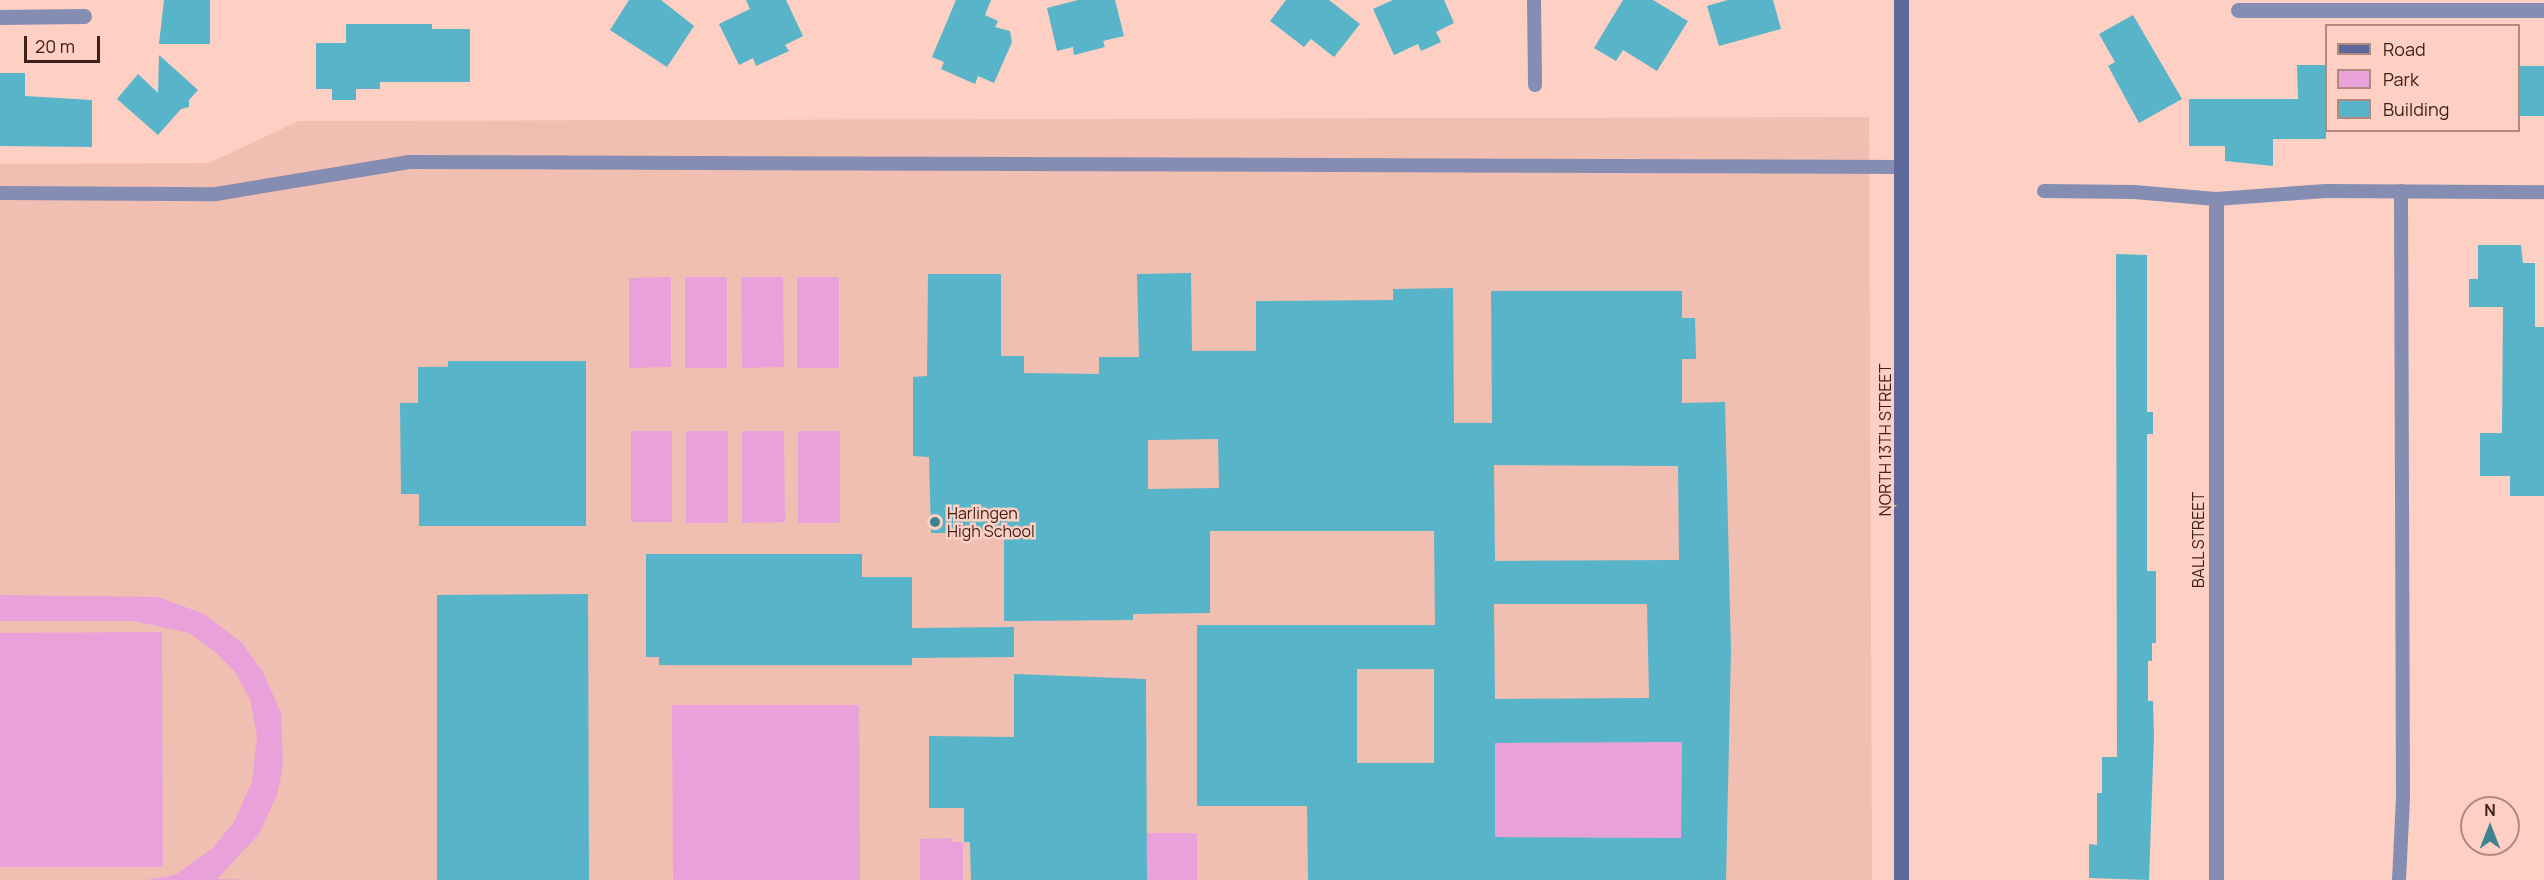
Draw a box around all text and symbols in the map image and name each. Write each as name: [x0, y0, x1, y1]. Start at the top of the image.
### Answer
scale bar: [27, 24, 104, 62]
legend: [2325, 24, 2520, 132]
text: 20 m: [35, 34, 75, 58]
text: Road: [2383, 37, 2426, 61]
text: Park: [2383, 67, 2419, 91]
text: Building: [2383, 97, 2449, 121]
street label: NORTH 13TH STREET: [1875, 364, 1895, 516]
street label: BALL STREET: [2188, 492, 2208, 588]
place label: Harlingen High School: [947, 503, 1035, 541]
marker: Harlingen High School: [928, 515, 942, 529]
north arrow: [2460, 796, 2520, 856]
text: N: [2484, 799, 2496, 821]

